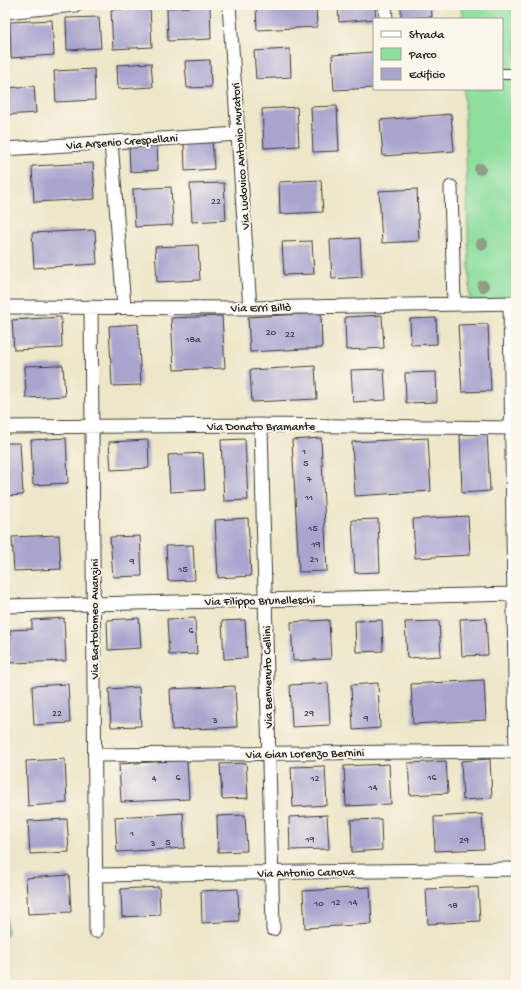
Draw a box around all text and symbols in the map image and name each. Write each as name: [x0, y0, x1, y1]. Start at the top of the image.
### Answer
legend: [373, 18, 503, 90]
text: Strada: [409, 29, 444, 43]
text: Parco: [408, 49, 437, 63]
text: Edificio: [409, 69, 445, 83]
street label: Via Ludovico Antonio Muratori: [230, 82, 254, 231]
street label: Via Arsenio Crespellani: [65, 132, 179, 154]
house number: 22: [211, 196, 221, 208]
street label: Via Erri Billò: [230, 301, 291, 317]
house number: 20: [266, 327, 277, 339]
house number: 22: [285, 329, 295, 341]
house number: 18a: [184, 334, 201, 346]
street label: Via Donato Bramante: [206, 421, 316, 435]
house number: 1: [301, 446, 306, 458]
house number: 5: [303, 458, 309, 470]
house number: 7: [305, 474, 312, 486]
house number: 11: [304, 492, 313, 504]
house number: 15: [307, 523, 318, 535]
house number: 19: [310, 539, 321, 551]
house number: 21: [310, 554, 318, 566]
house number: 9: [128, 556, 135, 568]
street label: Via Bartolomeo Avanzini: [89, 558, 103, 680]
house number: 15: [177, 564, 188, 576]
street label: Via Filippo Brunelleschi: [204, 594, 316, 610]
house number: 6: [188, 625, 194, 637]
street label: Via Benvenuto Cellini: [261, 625, 277, 729]
house number: 22: [52, 708, 62, 720]
house number: 29: [304, 708, 314, 720]
house number: 9: [362, 713, 369, 725]
house number: 3: [211, 715, 218, 727]
street label: Via Gian Lorenzo Bernini: [245, 747, 365, 763]
house number: 6: [175, 772, 181, 784]
house number: 16: [426, 772, 437, 784]
house number: 4: [152, 773, 157, 785]
house number: 12: [310, 773, 320, 785]
house number: 14: [368, 782, 378, 794]
house number: 1: [129, 828, 134, 840]
house number: 19: [304, 834, 315, 846]
house number: 29: [459, 835, 469, 847]
house number: 5: [165, 837, 171, 849]
house number: 3: [149, 838, 156, 850]
street label: Via Antonio Canova: [256, 866, 355, 882]
house number: 12: [331, 897, 341, 909]
house number: 14: [348, 897, 358, 909]
house number: 10: [313, 898, 324, 910]
house number: 18: [447, 900, 458, 912]

